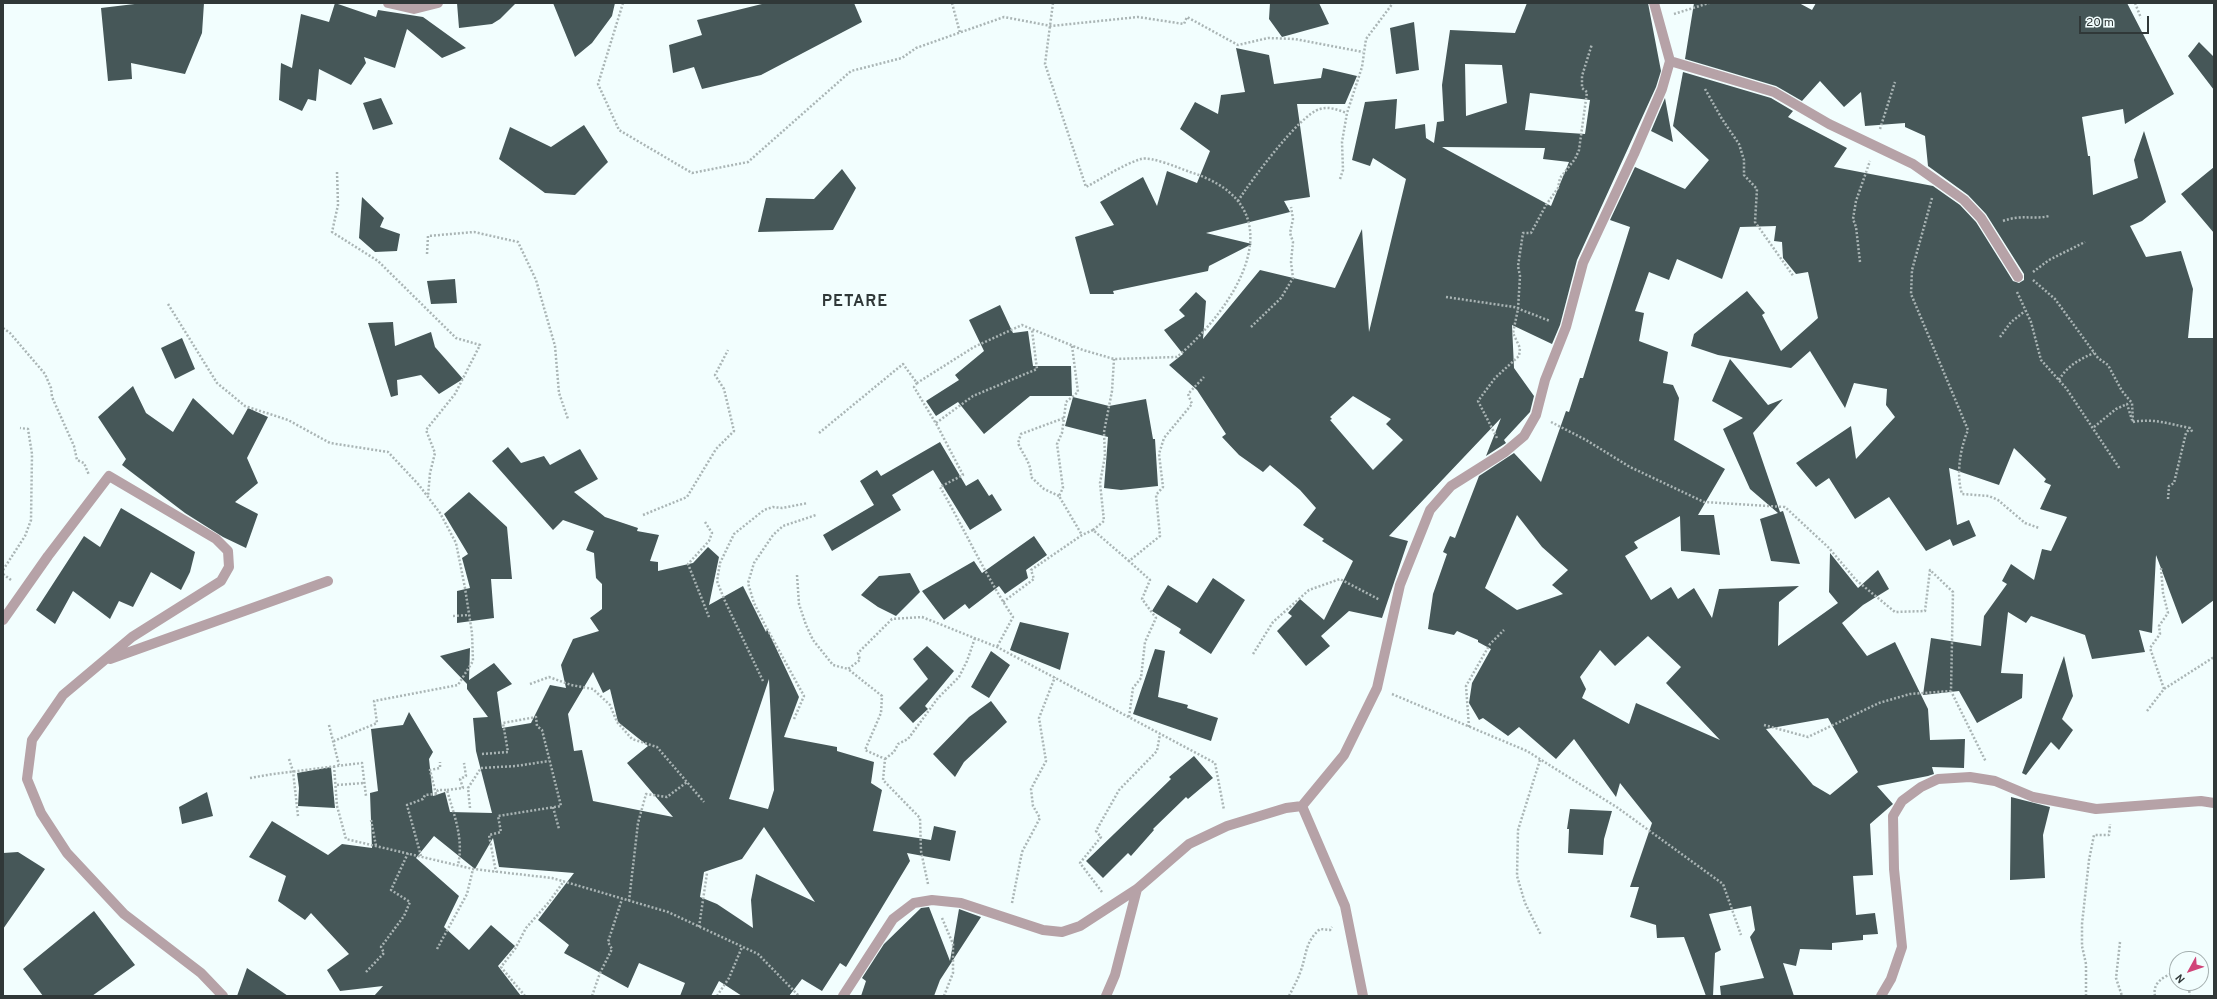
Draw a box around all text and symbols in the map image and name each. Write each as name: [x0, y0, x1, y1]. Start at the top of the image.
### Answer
scale bar: [2081, 8, 2151, 34]
text: 20 m: [2086, 15, 2114, 31]
district label: PETARE: [822, 293, 888, 313]
north arrow: [2169, 951, 2209, 991]
text: N: [2173, 971, 2188, 986]

